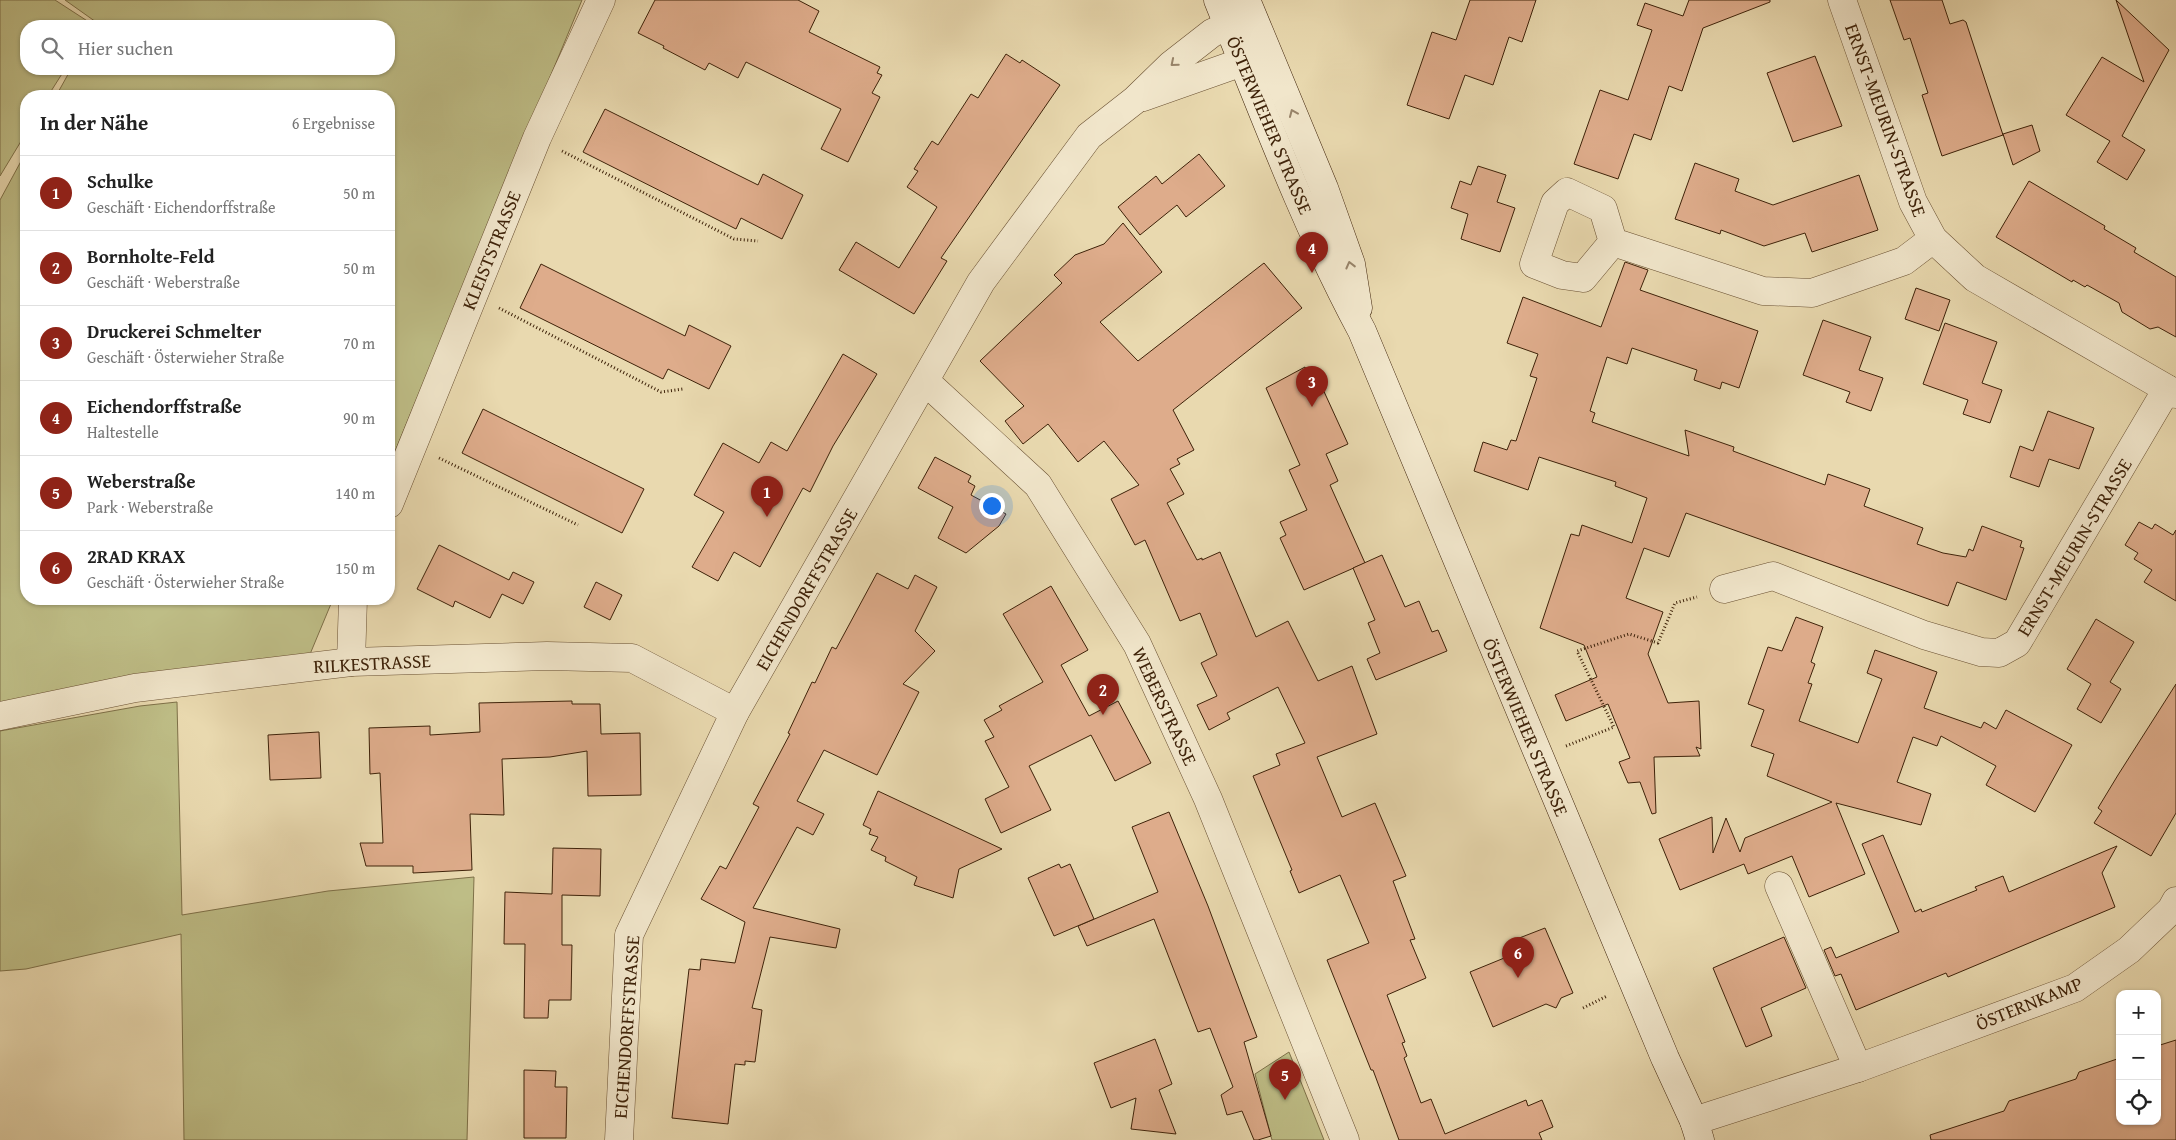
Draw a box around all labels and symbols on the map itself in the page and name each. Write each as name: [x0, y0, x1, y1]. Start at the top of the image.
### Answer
street label: ERNST-MEURIN-STRASSE: [1838, 20, 1934, 221]
street label: ÖSTERWIEHER STRASSE: [1220, 32, 1320, 219]
one-way arrow: [1171, 58, 1180, 67]
one-way arrow: [1289, 110, 1299, 118]
street label: KLEISTSTRASSE: [454, 186, 528, 314]
pin: 4: [1296, 232, 1328, 273]
one-way arrow: [1345, 261, 1356, 270]
pin: 3: [1296, 366, 1328, 407]
street label: ERNST-MEURIN-STRASSE: [2010, 452, 2139, 641]
pin: 1: [751, 476, 783, 517]
your location: [979, 493, 1005, 519]
street label: EICHENDORFFSTRASSE: [748, 502, 864, 675]
street label: ÖSTERWIEHER STRASSE: [1476, 634, 1576, 821]
street label: WEBERSTRASSE: [1125, 642, 1205, 770]
street label: RILKESTRASSE: [313, 646, 432, 680]
pin: 2: [1087, 674, 1119, 715]
street label: EICHENDORFFSTRASSE: [606, 934, 646, 1120]
pin: 6: [1502, 937, 1534, 978]
street label: ÖSTERNKAMP: [1971, 969, 2087, 1037]
pin: 5: [1269, 1059, 1301, 1100]

